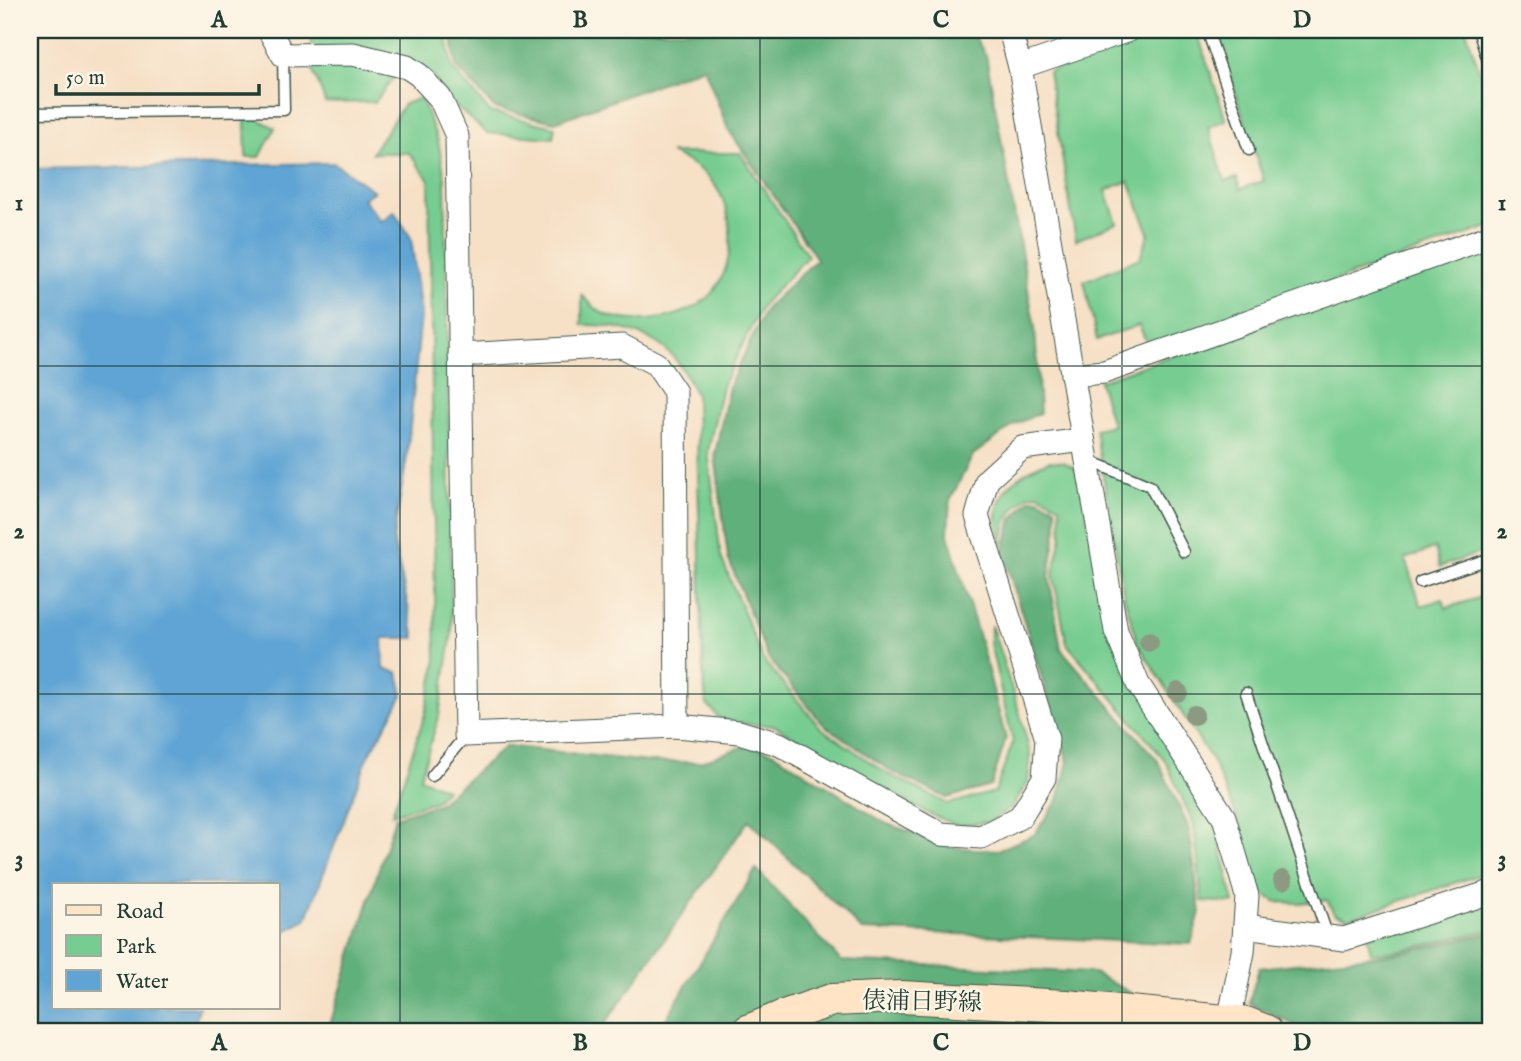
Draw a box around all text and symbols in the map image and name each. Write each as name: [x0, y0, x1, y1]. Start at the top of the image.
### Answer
text: A: [210, 6, 228, 35]
text: B: [572, 6, 588, 35]
text: C: [933, 6, 950, 35]
text: D: [1293, 6, 1311, 35]
scale bar: [56, 52, 259, 96]
text: 50 m: [66, 65, 105, 92]
text: 1: [15, 189, 23, 218]
text: 1: [1498, 189, 1506, 218]
text: 2: [14, 517, 25, 546]
text: 2: [1497, 517, 1508, 546]
text: 3: [15, 845, 23, 874]
text: 3: [1498, 845, 1506, 874]
legend: [52, 883, 280, 1009]
text: Road: [116, 899, 164, 926]
text: Park: [116, 934, 157, 961]
text: Water: [116, 969, 169, 996]
street label: 俵浦日野線: [862, 986, 982, 1019]
text: A: [210, 1029, 228, 1058]
text: B: [572, 1029, 588, 1058]
text: C: [933, 1029, 950, 1058]
text: D: [1293, 1029, 1311, 1058]

